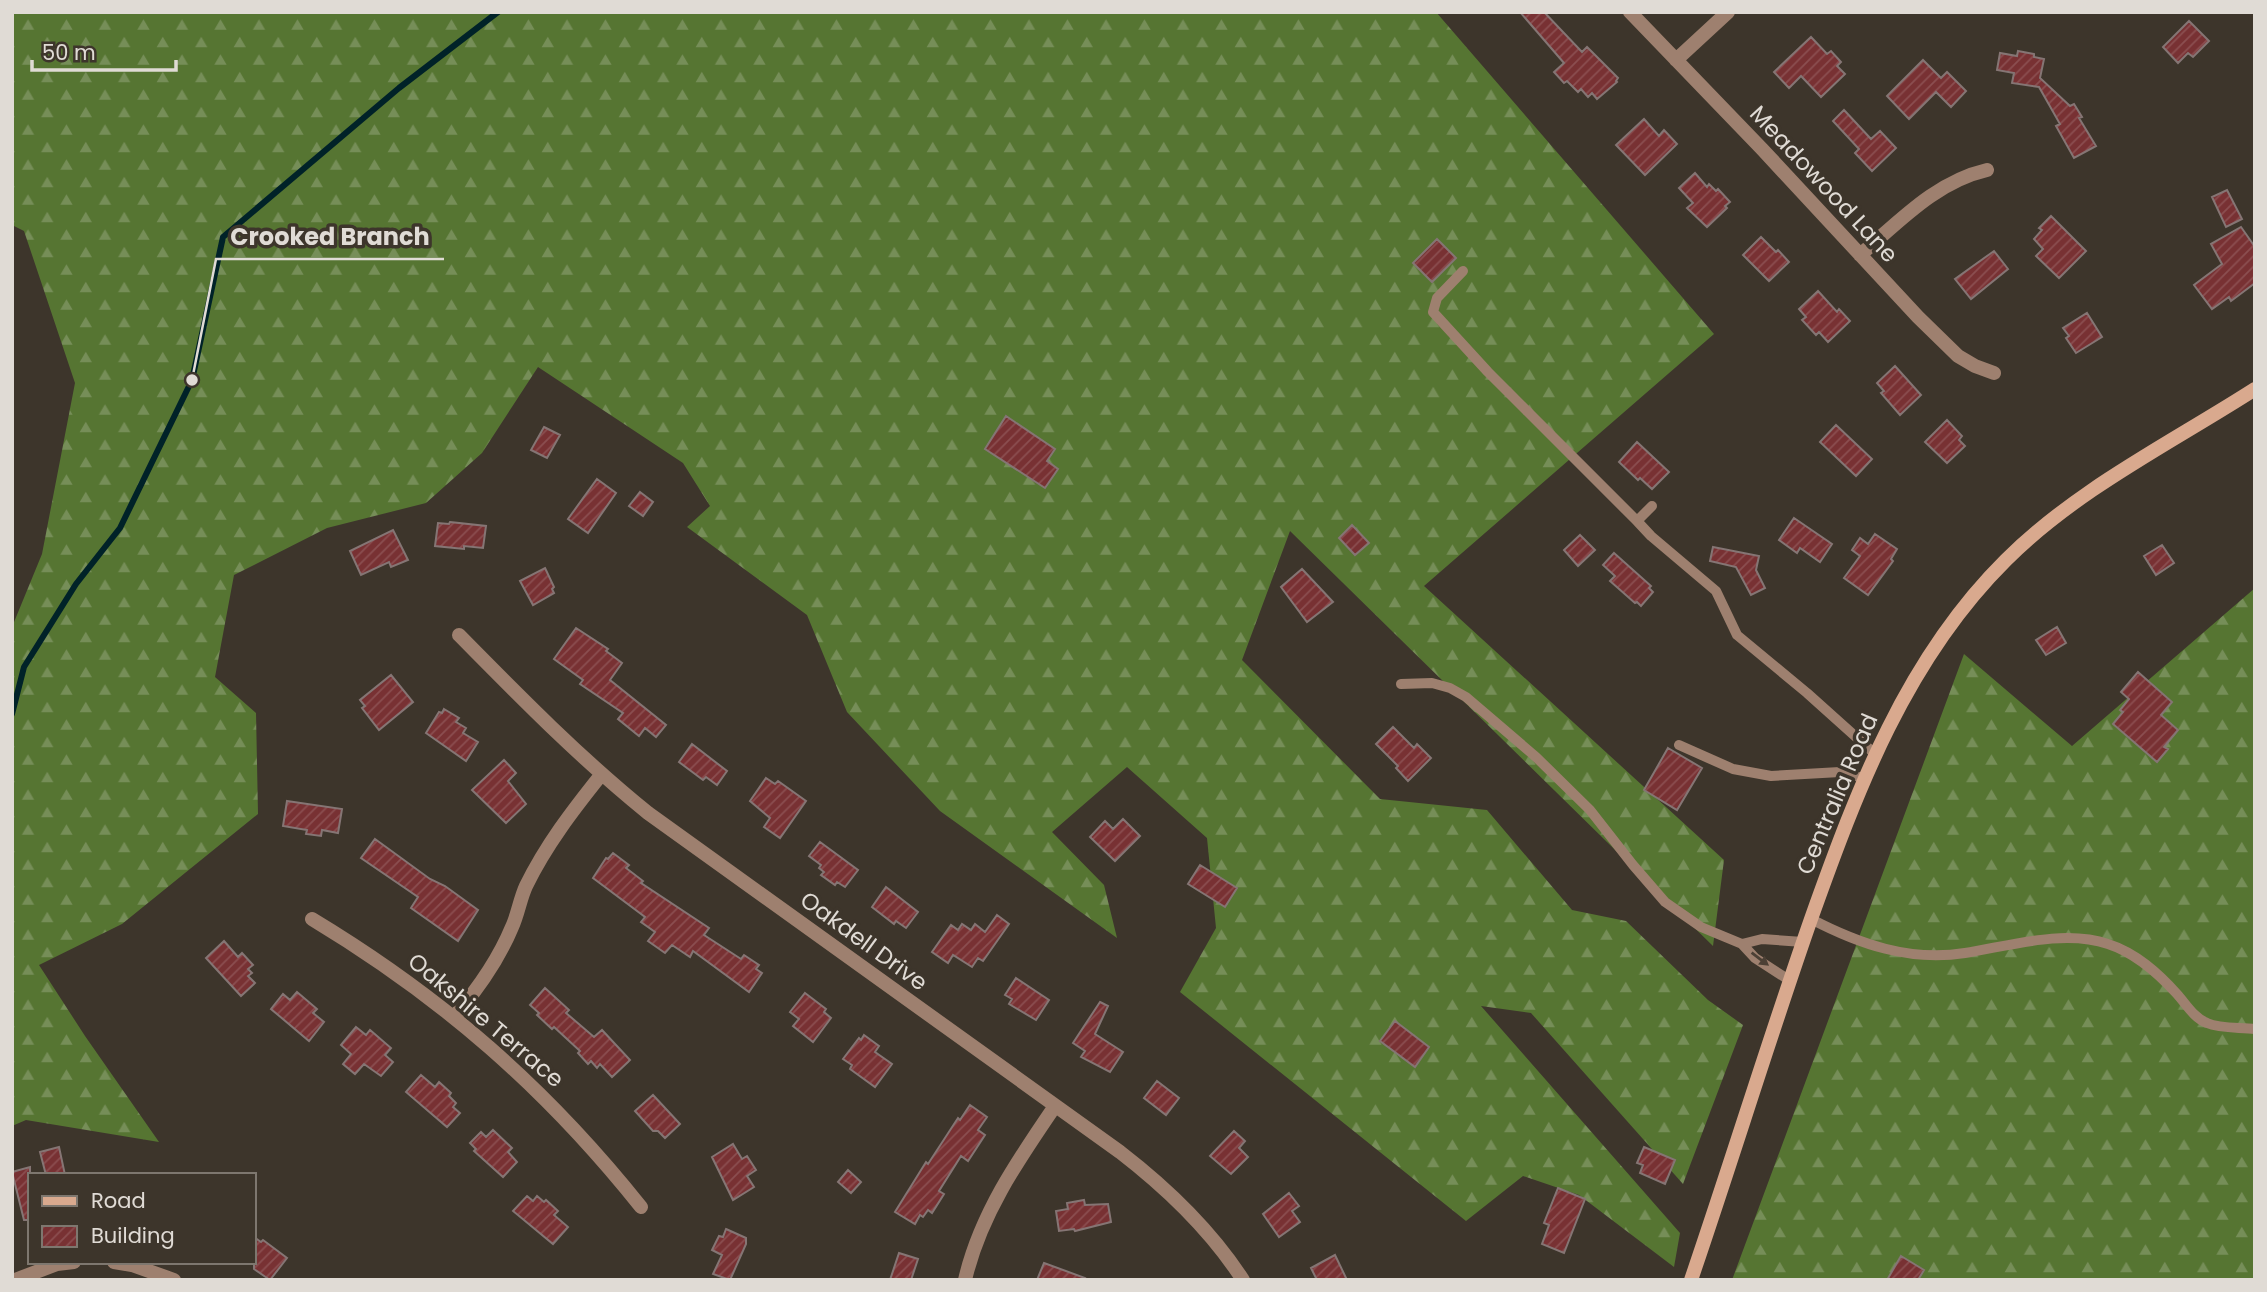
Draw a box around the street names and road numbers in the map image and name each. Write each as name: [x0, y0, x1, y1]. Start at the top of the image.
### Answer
street label: Meadowood Lane: [1743, 98, 1905, 270]
street label: Centralia Road: [1789, 709, 1885, 879]
street label: Oakdell Drive: [794, 884, 934, 998]
street label: Oakshire Terrace: [401, 945, 571, 1095]

